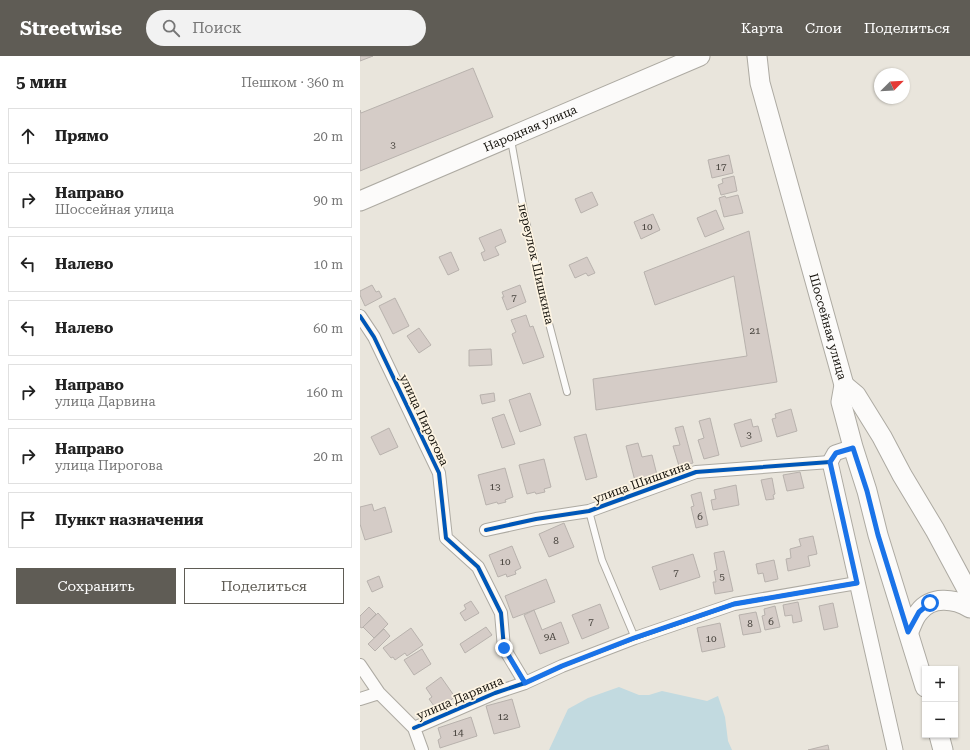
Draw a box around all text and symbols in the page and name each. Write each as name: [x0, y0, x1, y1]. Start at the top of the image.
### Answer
search box: [146, 10, 426, 46]
text: Streetwise: [20, 17, 122, 40]
icon: search: [160, 17, 182, 39]
text: Поиск: [192, 19, 242, 37]
text: Карта: [741, 20, 783, 36]
text: Слои: [805, 20, 842, 36]
text: Поделиться: [864, 20, 950, 36]
north arrow: [874, 68, 910, 104]
text: 5 мин: [16, 72, 67, 92]
text: Пешком · 360 m: [241, 75, 344, 90]
street label: Народная улица: [481, 102, 579, 154]
icon: ahead: [17, 125, 39, 147]
text: Прямо: [55, 127, 109, 145]
text: 20 m: [313, 129, 343, 144]
house number: 3: [390, 139, 396, 150]
house number: 17: [715, 161, 727, 172]
text: Направо: [55, 184, 124, 202]
icon: right: [17, 189, 39, 211]
text: 90 m: [313, 193, 343, 208]
text: Шоссейная улица: [55, 202, 174, 217]
street label: переулок Шишкина: [515, 202, 557, 326]
house number: 10: [641, 221, 653, 232]
icon: left: [17, 253, 39, 275]
text: Налево: [55, 255, 114, 273]
text: 10 m: [313, 257, 343, 272]
street label: Шоссейная улица: [806, 272, 849, 382]
house number: 7: [511, 292, 517, 303]
icon: left: [17, 317, 39, 339]
text: Налево: [55, 319, 114, 337]
text: 60 m: [313, 321, 343, 336]
house number: 21: [749, 325, 761, 336]
street label: улица Пирогова: [397, 372, 452, 468]
text: Направо: [55, 376, 124, 394]
icon: right: [17, 381, 39, 403]
text: 160 m: [306, 385, 343, 400]
text: улица Дарвина: [55, 394, 155, 409]
house number: 3: [746, 429, 752, 440]
text: Направо: [55, 440, 124, 458]
icon: right: [17, 445, 39, 467]
text: 20 m: [313, 449, 343, 464]
text: улица Пирогова: [55, 458, 163, 473]
street label: улица Шишкина: [592, 458, 693, 506]
house number: 13: [489, 481, 501, 492]
icon: arrive: [17, 509, 39, 531]
text: Пункт назначения: [55, 511, 203, 529]
house number: 6: [697, 511, 703, 522]
house number: 8: [553, 535, 559, 546]
house number: 10: [499, 556, 511, 567]
house number: 7: [673, 567, 679, 578]
button: Сохранить: [16, 568, 176, 604]
button: Поделиться: [184, 568, 344, 604]
house number: 5: [719, 571, 725, 582]
route start: [921, 594, 939, 612]
house number: 7: [588, 616, 594, 627]
house number: 6: [768, 616, 774, 627]
house number: 8: [747, 618, 753, 629]
house number: 9А: [544, 631, 556, 642]
house number: 10: [705, 633, 717, 644]
route end: [495, 639, 513, 657]
map controls: [922, 666, 958, 738]
button: +: [922, 666, 958, 702]
street label: улица Дарвина: [415, 673, 506, 723]
button: −: [922, 702, 958, 738]
house number: 12: [497, 711, 509, 722]
house number: 14: [452, 727, 464, 738]

